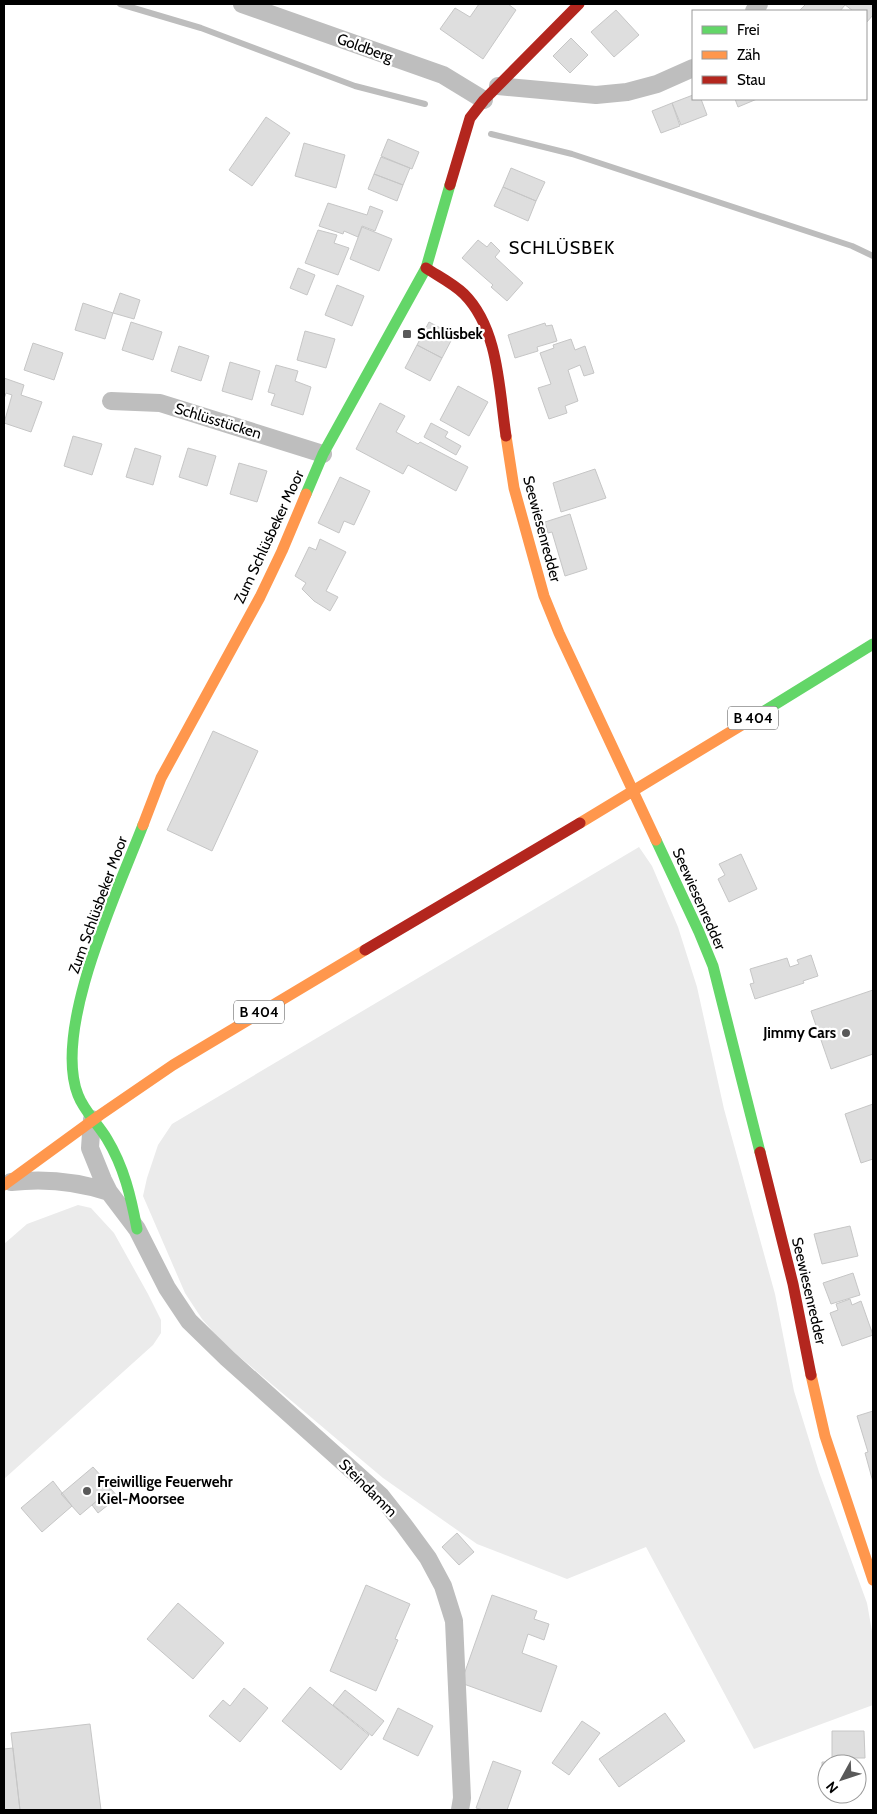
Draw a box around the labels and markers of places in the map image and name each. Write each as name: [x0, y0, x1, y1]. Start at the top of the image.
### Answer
place label: Schlüsbek: [417, 325, 484, 343]
marker: Schlüsbek: [401, 328, 413, 340]
place label: Jimmy Cars: [762, 1024, 836, 1042]
marker: Jimmy Cars: [840, 1027, 852, 1039]
place label: Freiwillige Feuerwehr Kiel-Moorsee: [97, 1473, 233, 1508]
marker: Freiwillige Feuerwehr Kiel-Moorsee: [81, 1485, 93, 1497]

